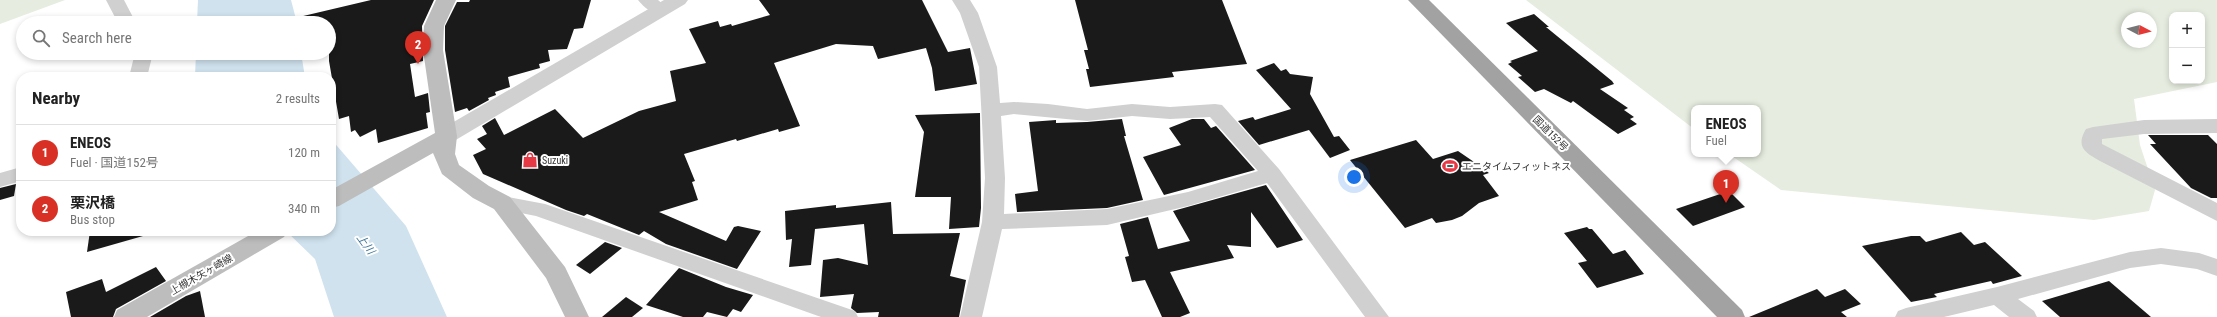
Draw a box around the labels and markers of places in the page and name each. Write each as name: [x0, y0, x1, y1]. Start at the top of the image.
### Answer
pin: 2: [405, 31, 431, 64]
shop icon: Suzuki: [521, 151, 539, 169]
place label: Suzuki: [542, 155, 568, 166]
sports icon: エニタイムフィットネス: [1441, 157, 1459, 175]
place label: エニタイムフィットネス: [1462, 161, 1571, 172]
pin: 1: [1713, 170, 1739, 203]

